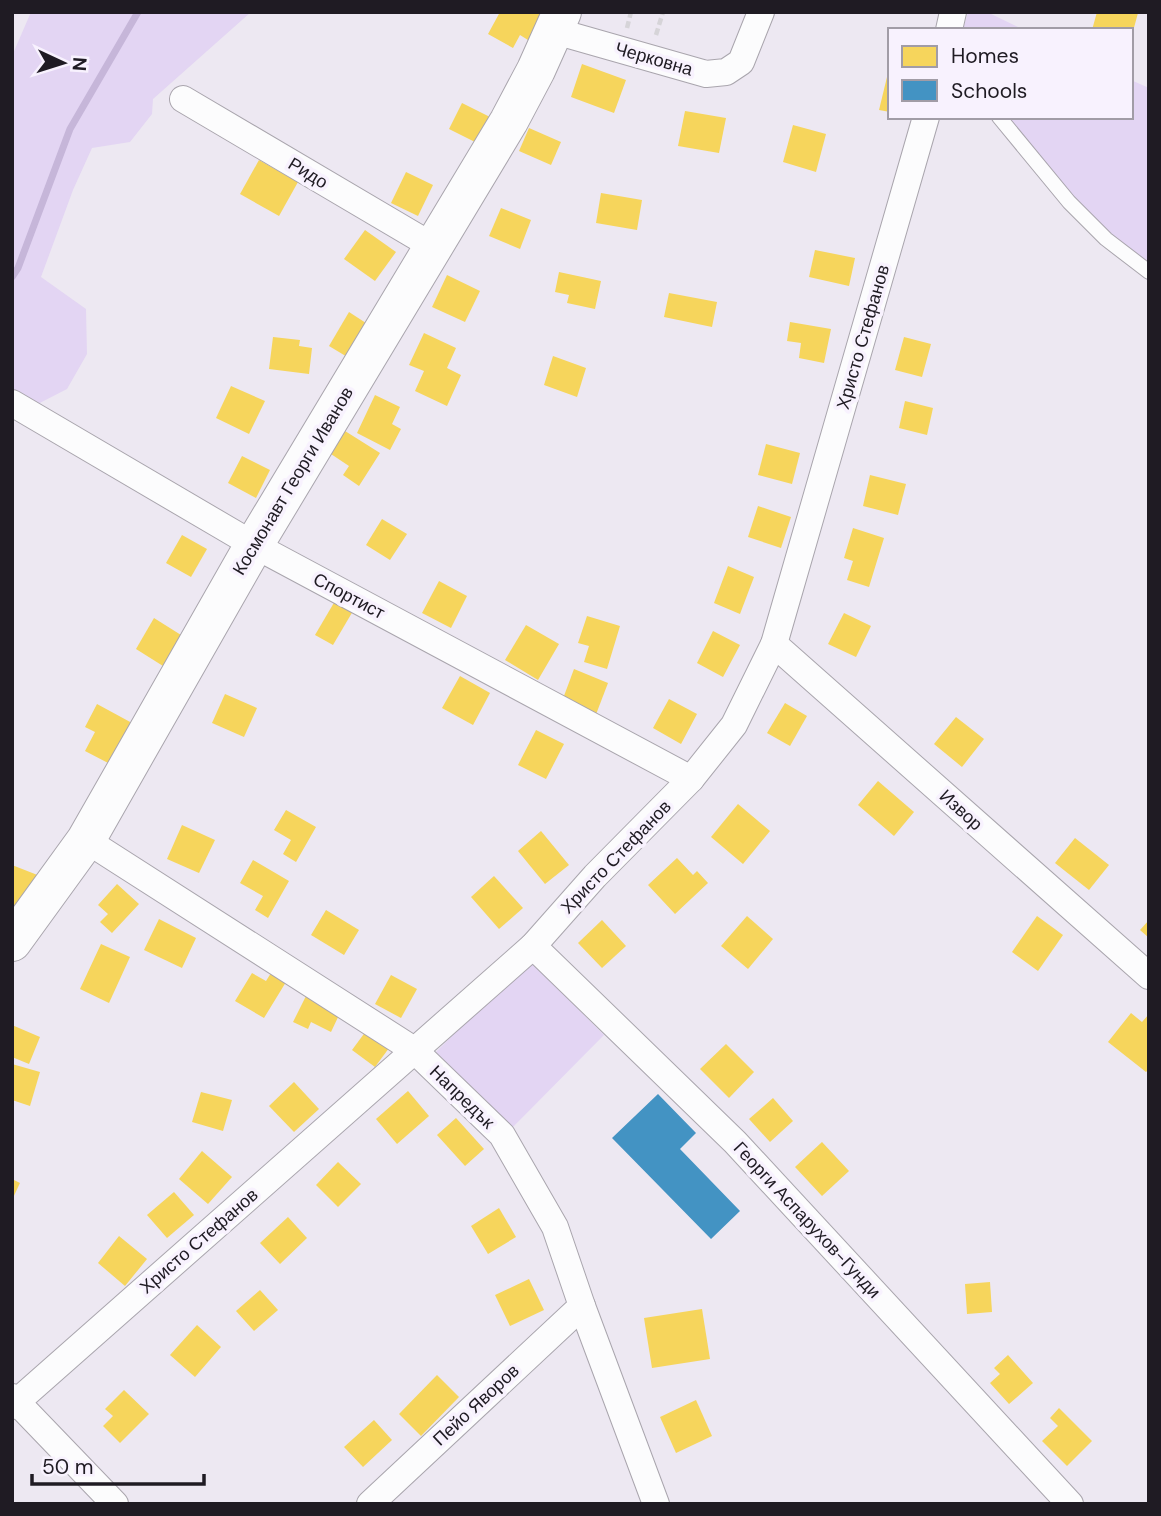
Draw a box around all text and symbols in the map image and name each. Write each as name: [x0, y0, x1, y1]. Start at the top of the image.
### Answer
north arrow: [28, 28, 98, 98]
legend: [888, 28, 1133, 119]
street label: Черковна: [612, 36, 697, 82]
text: Homes: [951, 42, 1019, 70]
text: N: [67, 56, 92, 72]
text: Schools: [951, 77, 1027, 105]
street label: Ридо: [284, 152, 332, 194]
street label: Христо Стефанов: [831, 262, 895, 412]
street label: Космонавт Георги Иванов: [227, 382, 359, 580]
street label: Спортист: [309, 567, 389, 625]
street label: Извор: [934, 784, 988, 836]
street label: Христо Стефанов: [556, 795, 676, 919]
street label: Напредък: [424, 1060, 500, 1134]
street label: Георги Аспарухов-Гунди: [728, 1137, 886, 1303]
street label: Христо Стефанов: [135, 1183, 263, 1299]
street label: Пейо Яворов: [428, 1359, 524, 1451]
scale bar: [32, 1442, 203, 1486]
text: 50 m: [42, 1453, 93, 1481]

